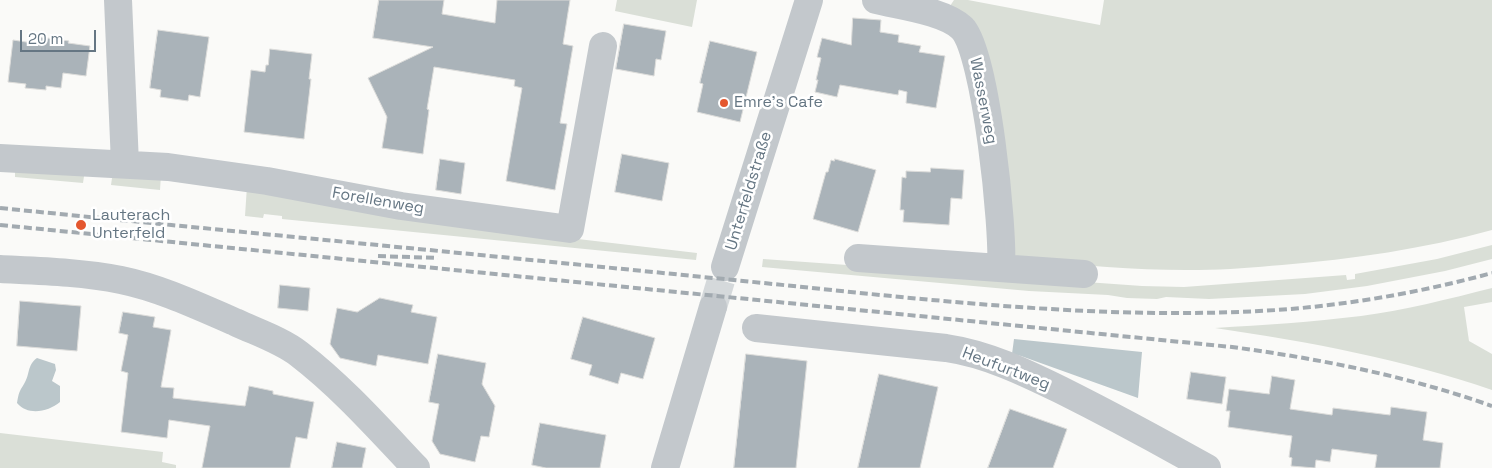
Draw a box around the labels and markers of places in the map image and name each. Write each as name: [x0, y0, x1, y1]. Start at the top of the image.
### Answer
place label: Emre's Cafe: [734, 93, 823, 113]
marker: Emre's Cafe: [718, 97, 730, 109]
place label: Lauterach Unterfeld: [92, 206, 170, 244]
marker: Lauterach Unterfeld: [74, 218, 88, 232]

